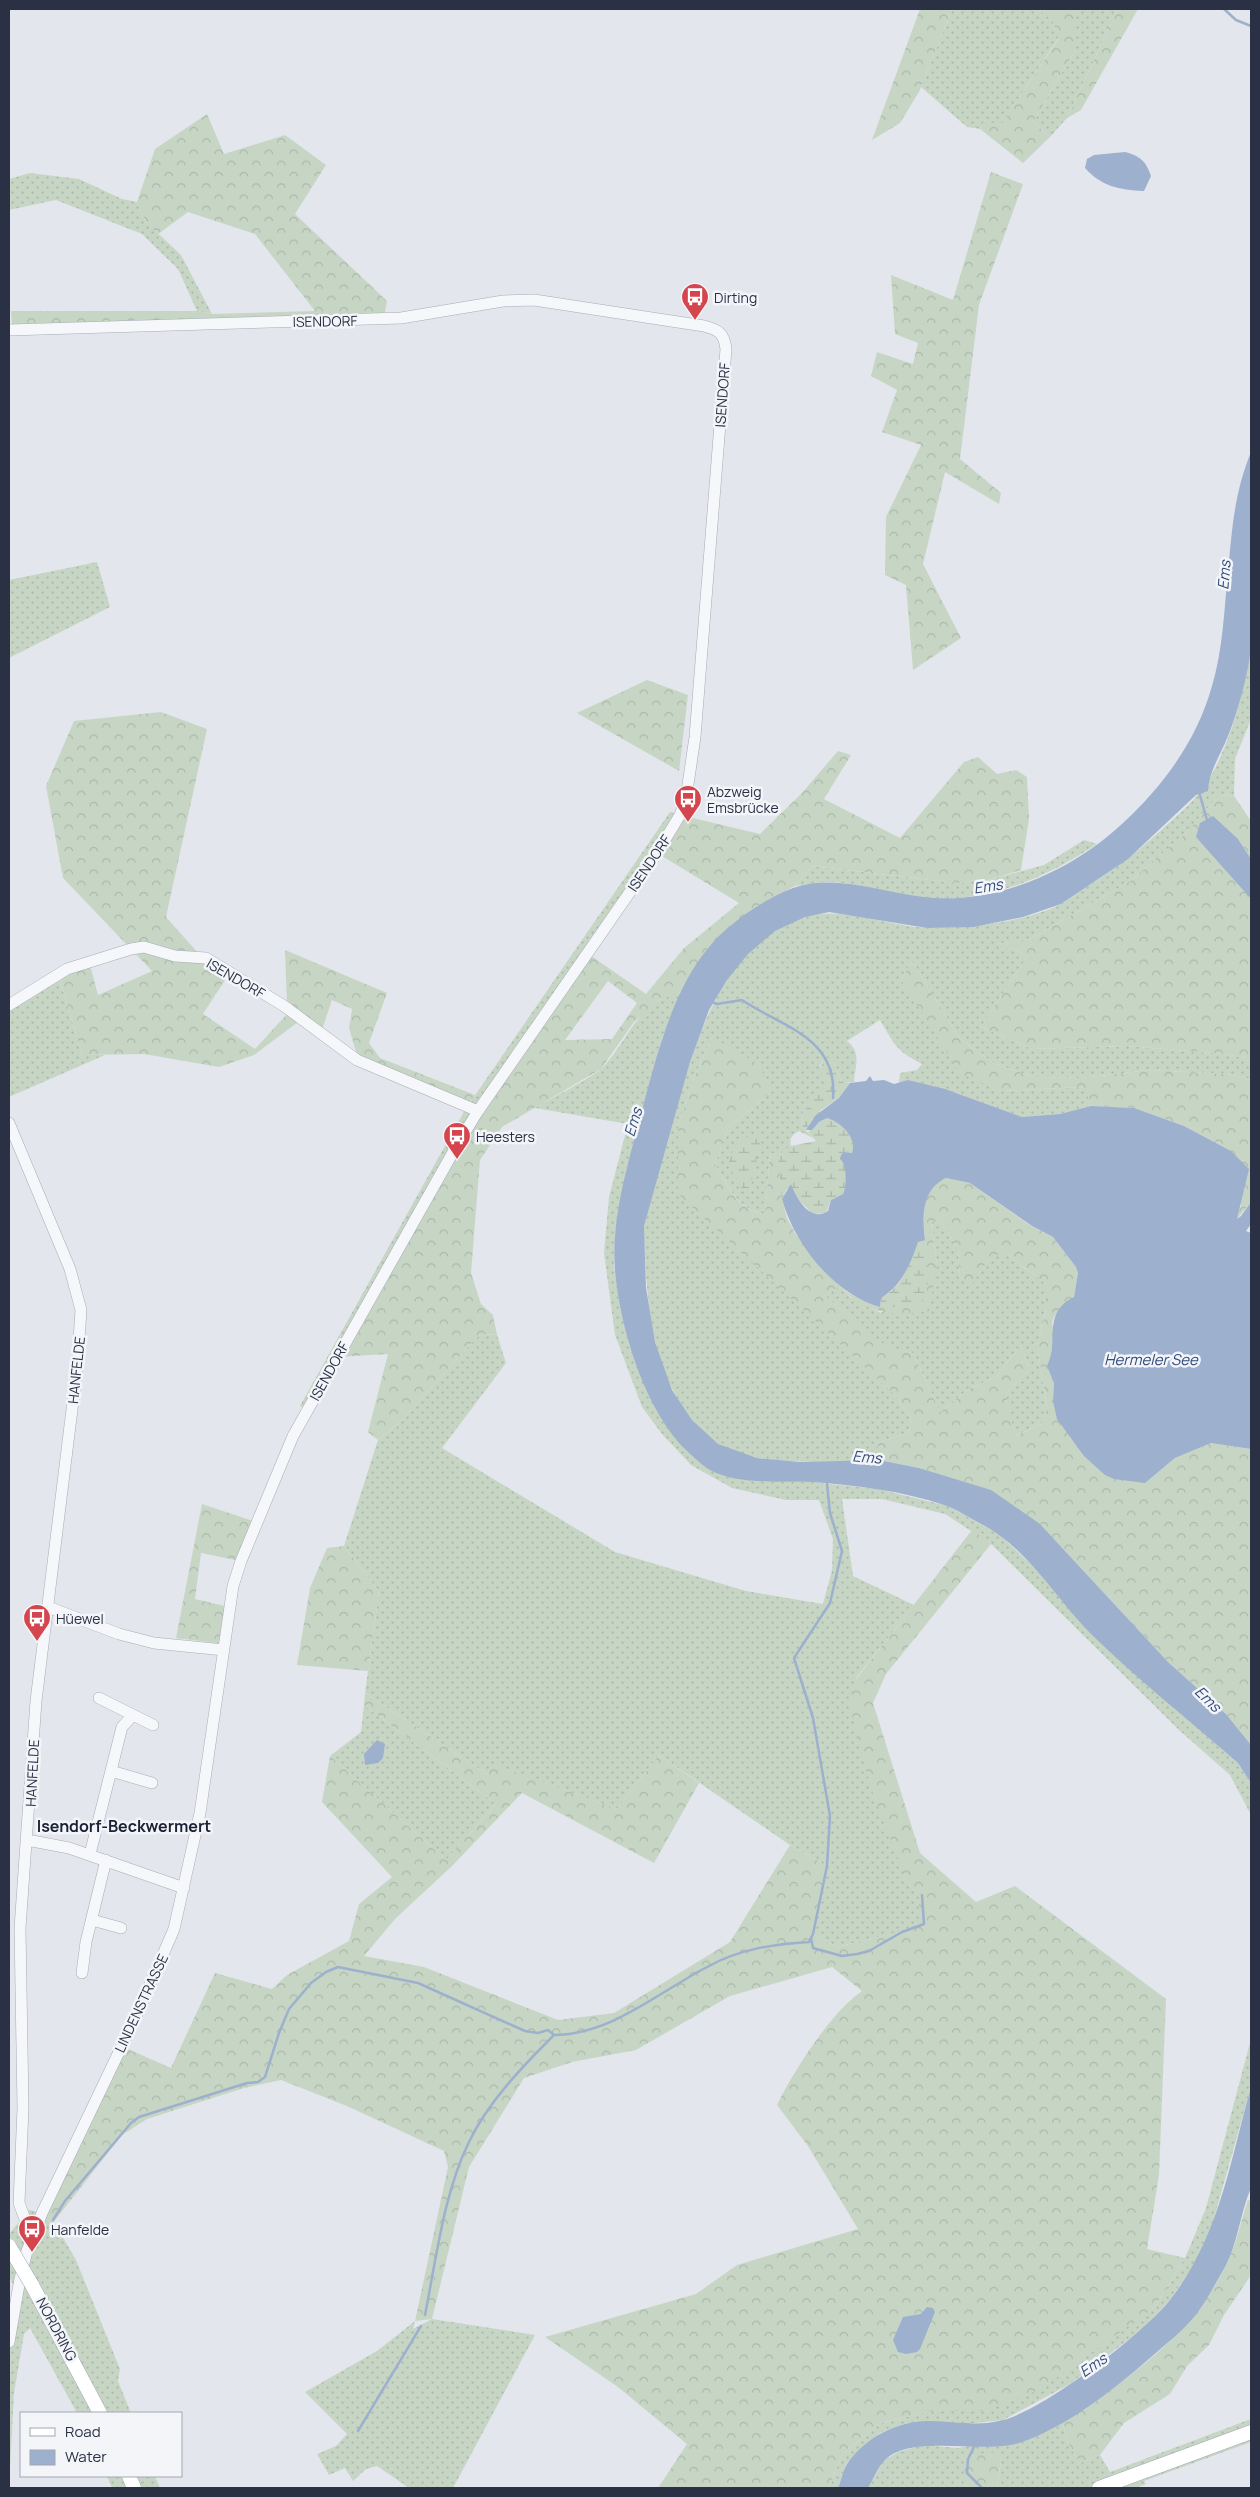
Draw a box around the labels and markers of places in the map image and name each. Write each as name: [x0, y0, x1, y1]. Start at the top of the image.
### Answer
bus stop icon: Dirting: [680, 282, 710, 321]
place label: Dirting: [714, 288, 757, 307]
place label: Abzweig Emsbrücke: [707, 782, 779, 817]
bus stop icon: Abzweig Emsbrücke: [673, 784, 703, 823]
bus stop icon: Heesters: [442, 1121, 472, 1160]
place label: Heesters: [476, 1127, 535, 1146]
bus stop icon: Hüewel: [22, 1603, 52, 1642]
place label: Hüewel: [56, 1609, 104, 1628]
bus stop icon: Hanfelde: [17, 2214, 47, 2253]
place label: Hanfelde: [51, 2220, 109, 2239]

